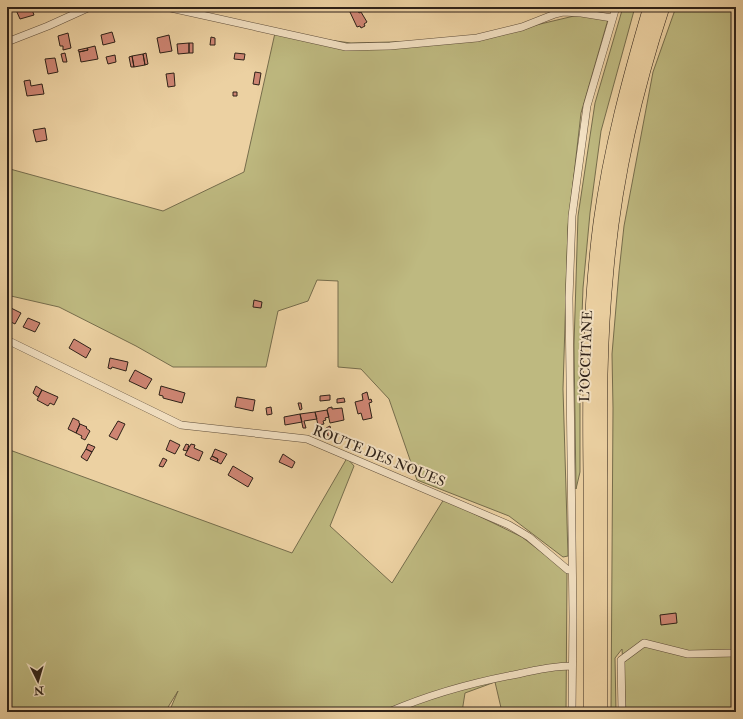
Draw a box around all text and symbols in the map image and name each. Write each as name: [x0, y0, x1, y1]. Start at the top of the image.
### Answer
street label: L'OCCITANE: [576, 310, 596, 402]
street label: ROUTE DES NOUES: [310, 422, 448, 490]
north arrow: [18, 661, 58, 701]
text: N: [32, 683, 45, 697]

